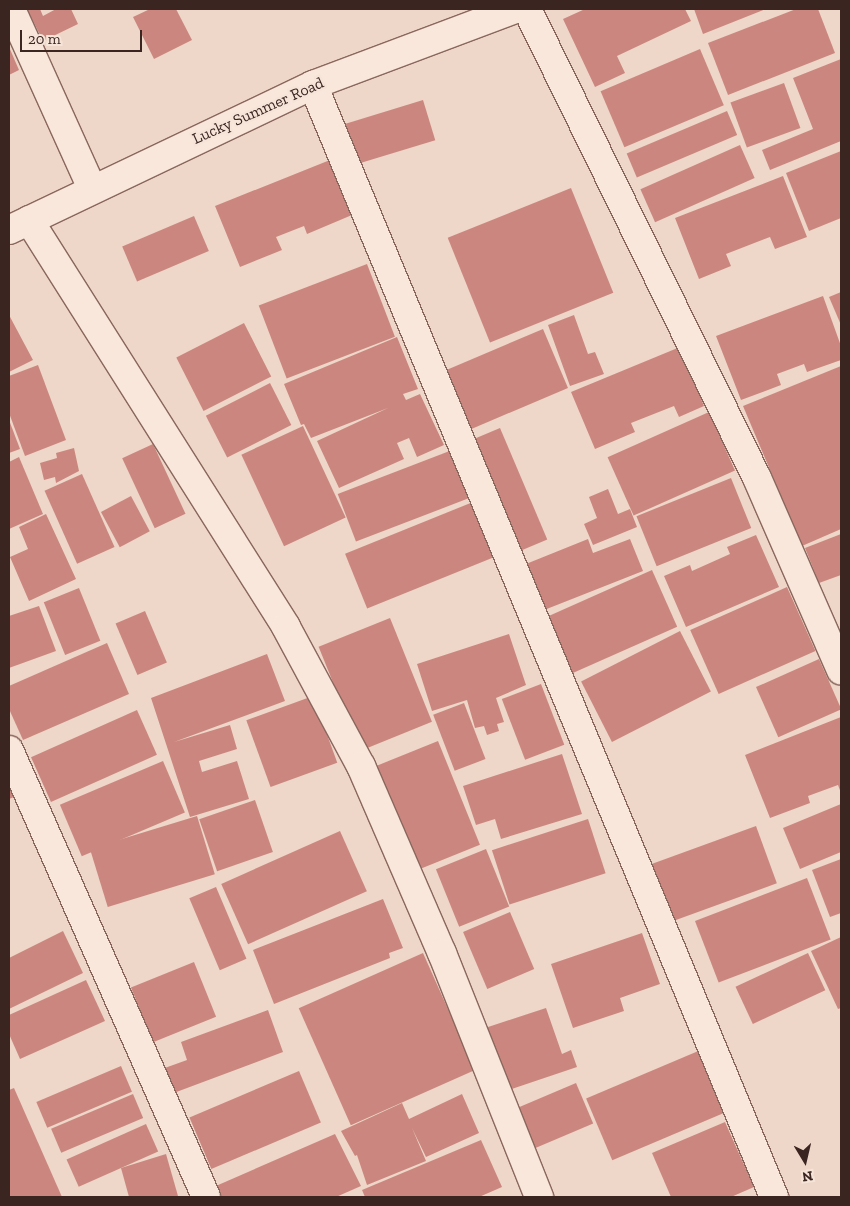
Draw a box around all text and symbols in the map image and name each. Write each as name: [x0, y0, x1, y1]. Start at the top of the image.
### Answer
scale bar: [22, 20, 145, 52]
text: 20 m: [28, 30, 61, 48]
street label: Lucky Summer Road: [189, 73, 327, 149]
north arrow: [780, 1136, 830, 1186]
text: N: [801, 1167, 814, 1186]

